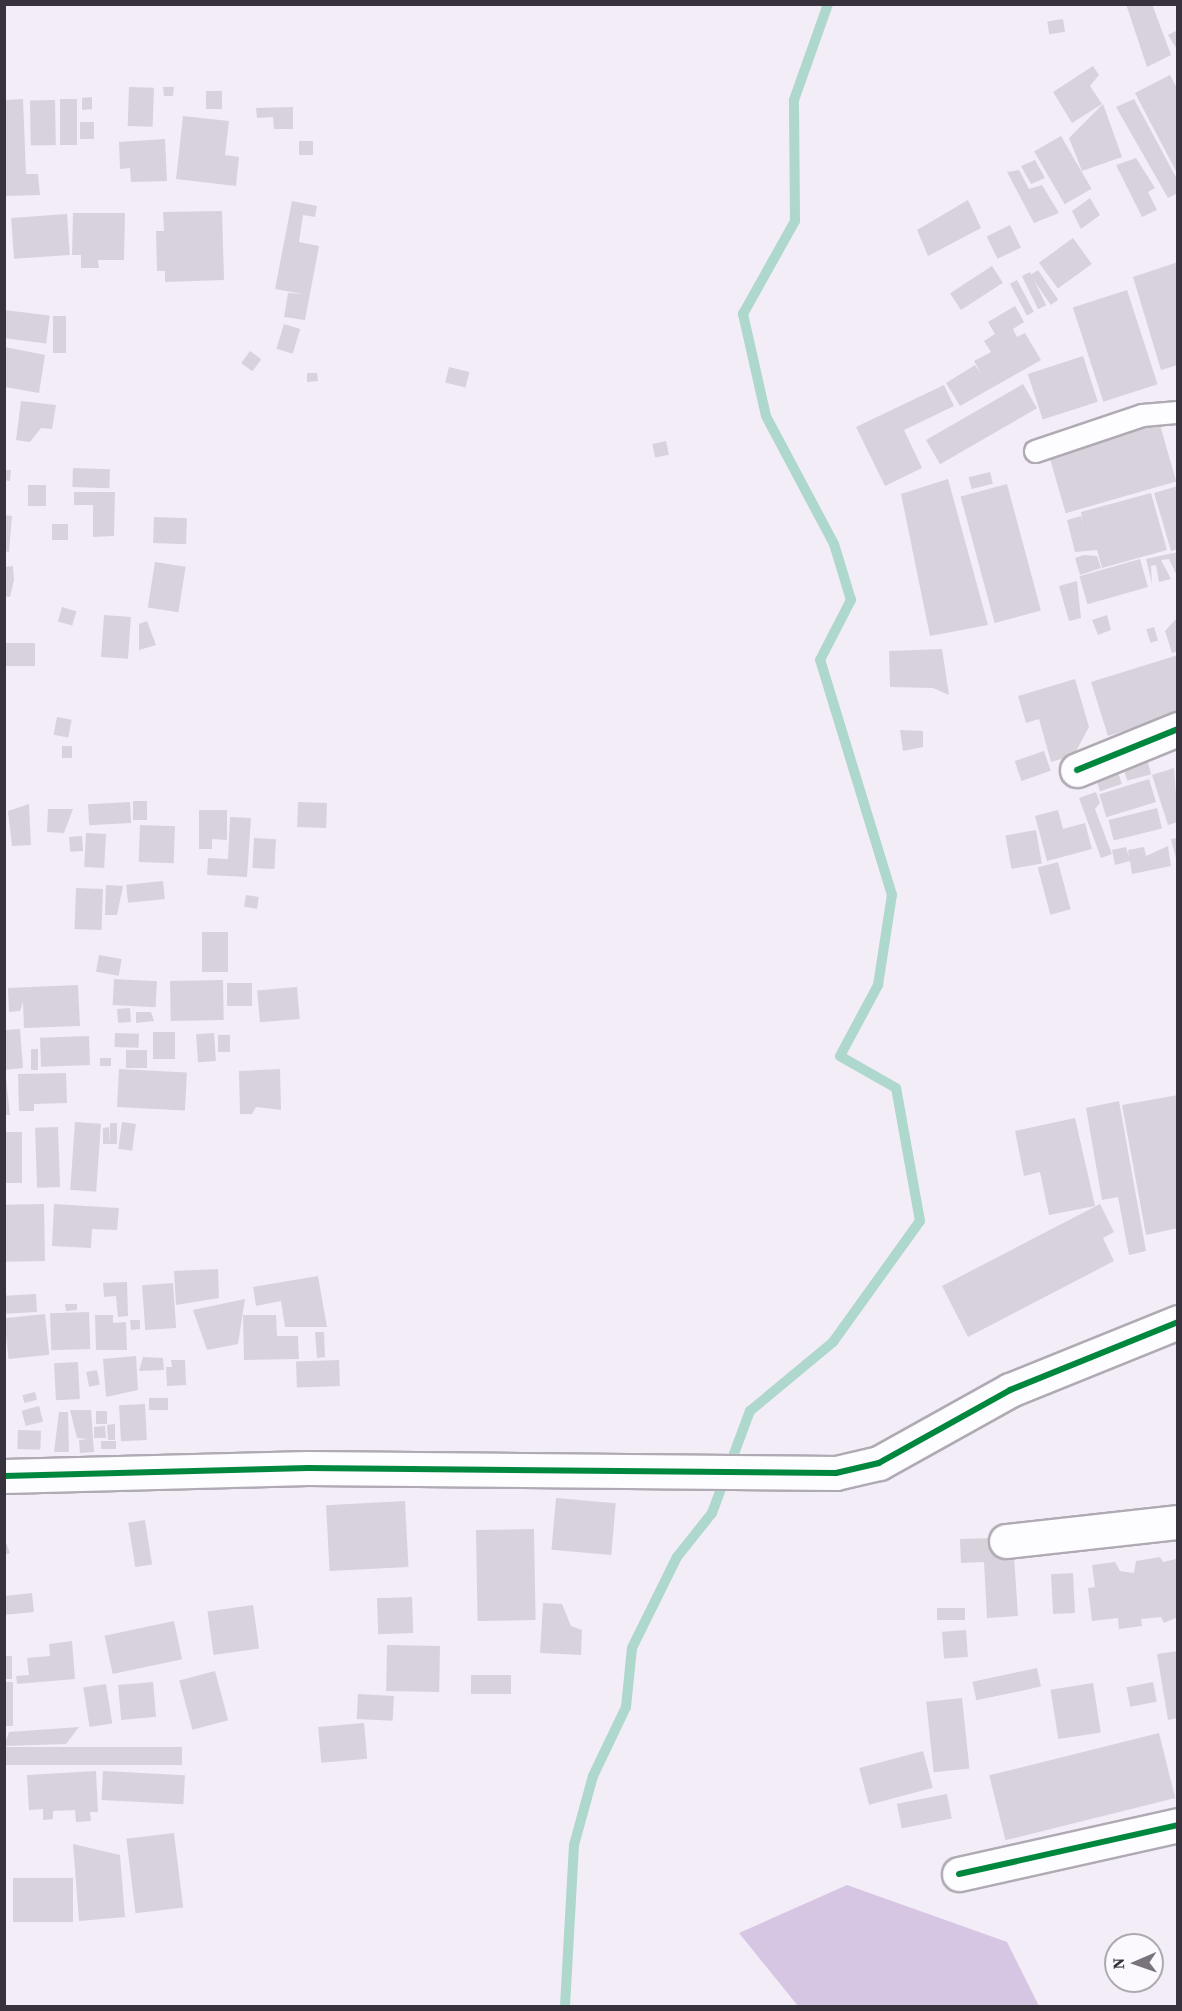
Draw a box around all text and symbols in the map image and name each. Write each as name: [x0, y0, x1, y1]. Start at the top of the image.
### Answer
north arrow: [1104, 1933, 1164, 1993]
text: N: [1107, 1957, 1129, 1970]

